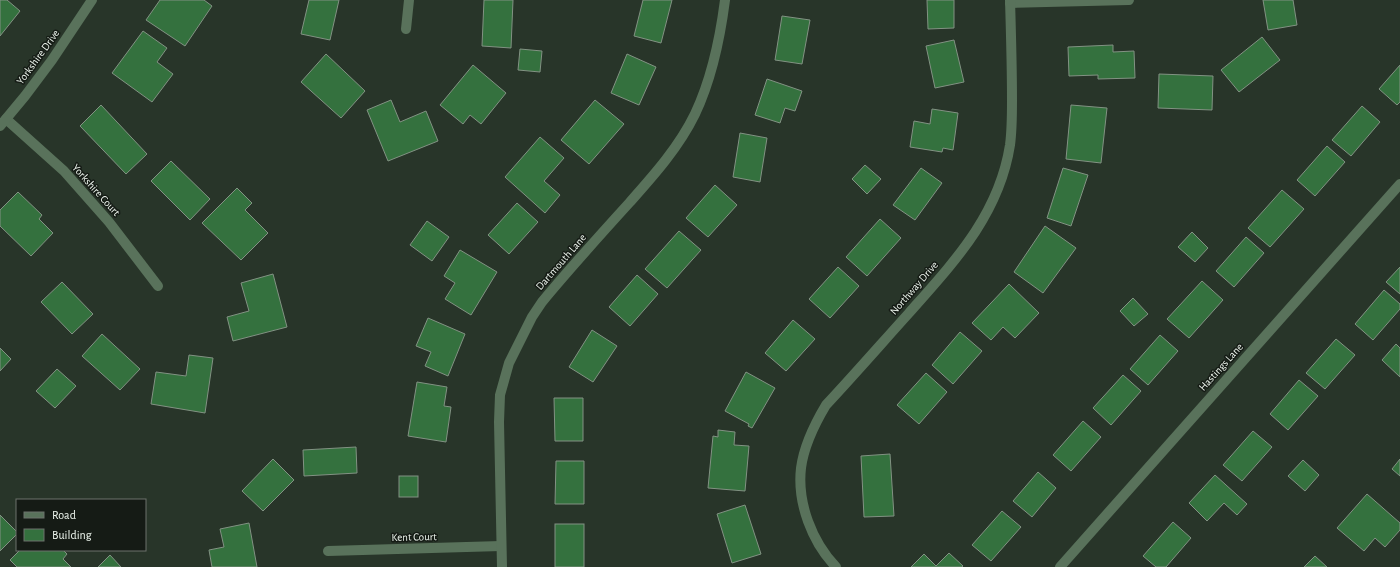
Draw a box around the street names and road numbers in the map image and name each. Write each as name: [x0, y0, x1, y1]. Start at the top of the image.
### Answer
street label: Yorkshire Drive: [15, 28, 61, 86]
street label: Yorkshire Court: [70, 162, 122, 218]
street label: Dartmouth Lane: [534, 232, 588, 292]
street label: Northway Drive: [888, 259, 940, 317]
street label: Hastings Lane: [1197, 341, 1245, 393]
street label: Kent Court: [391, 531, 437, 543]

